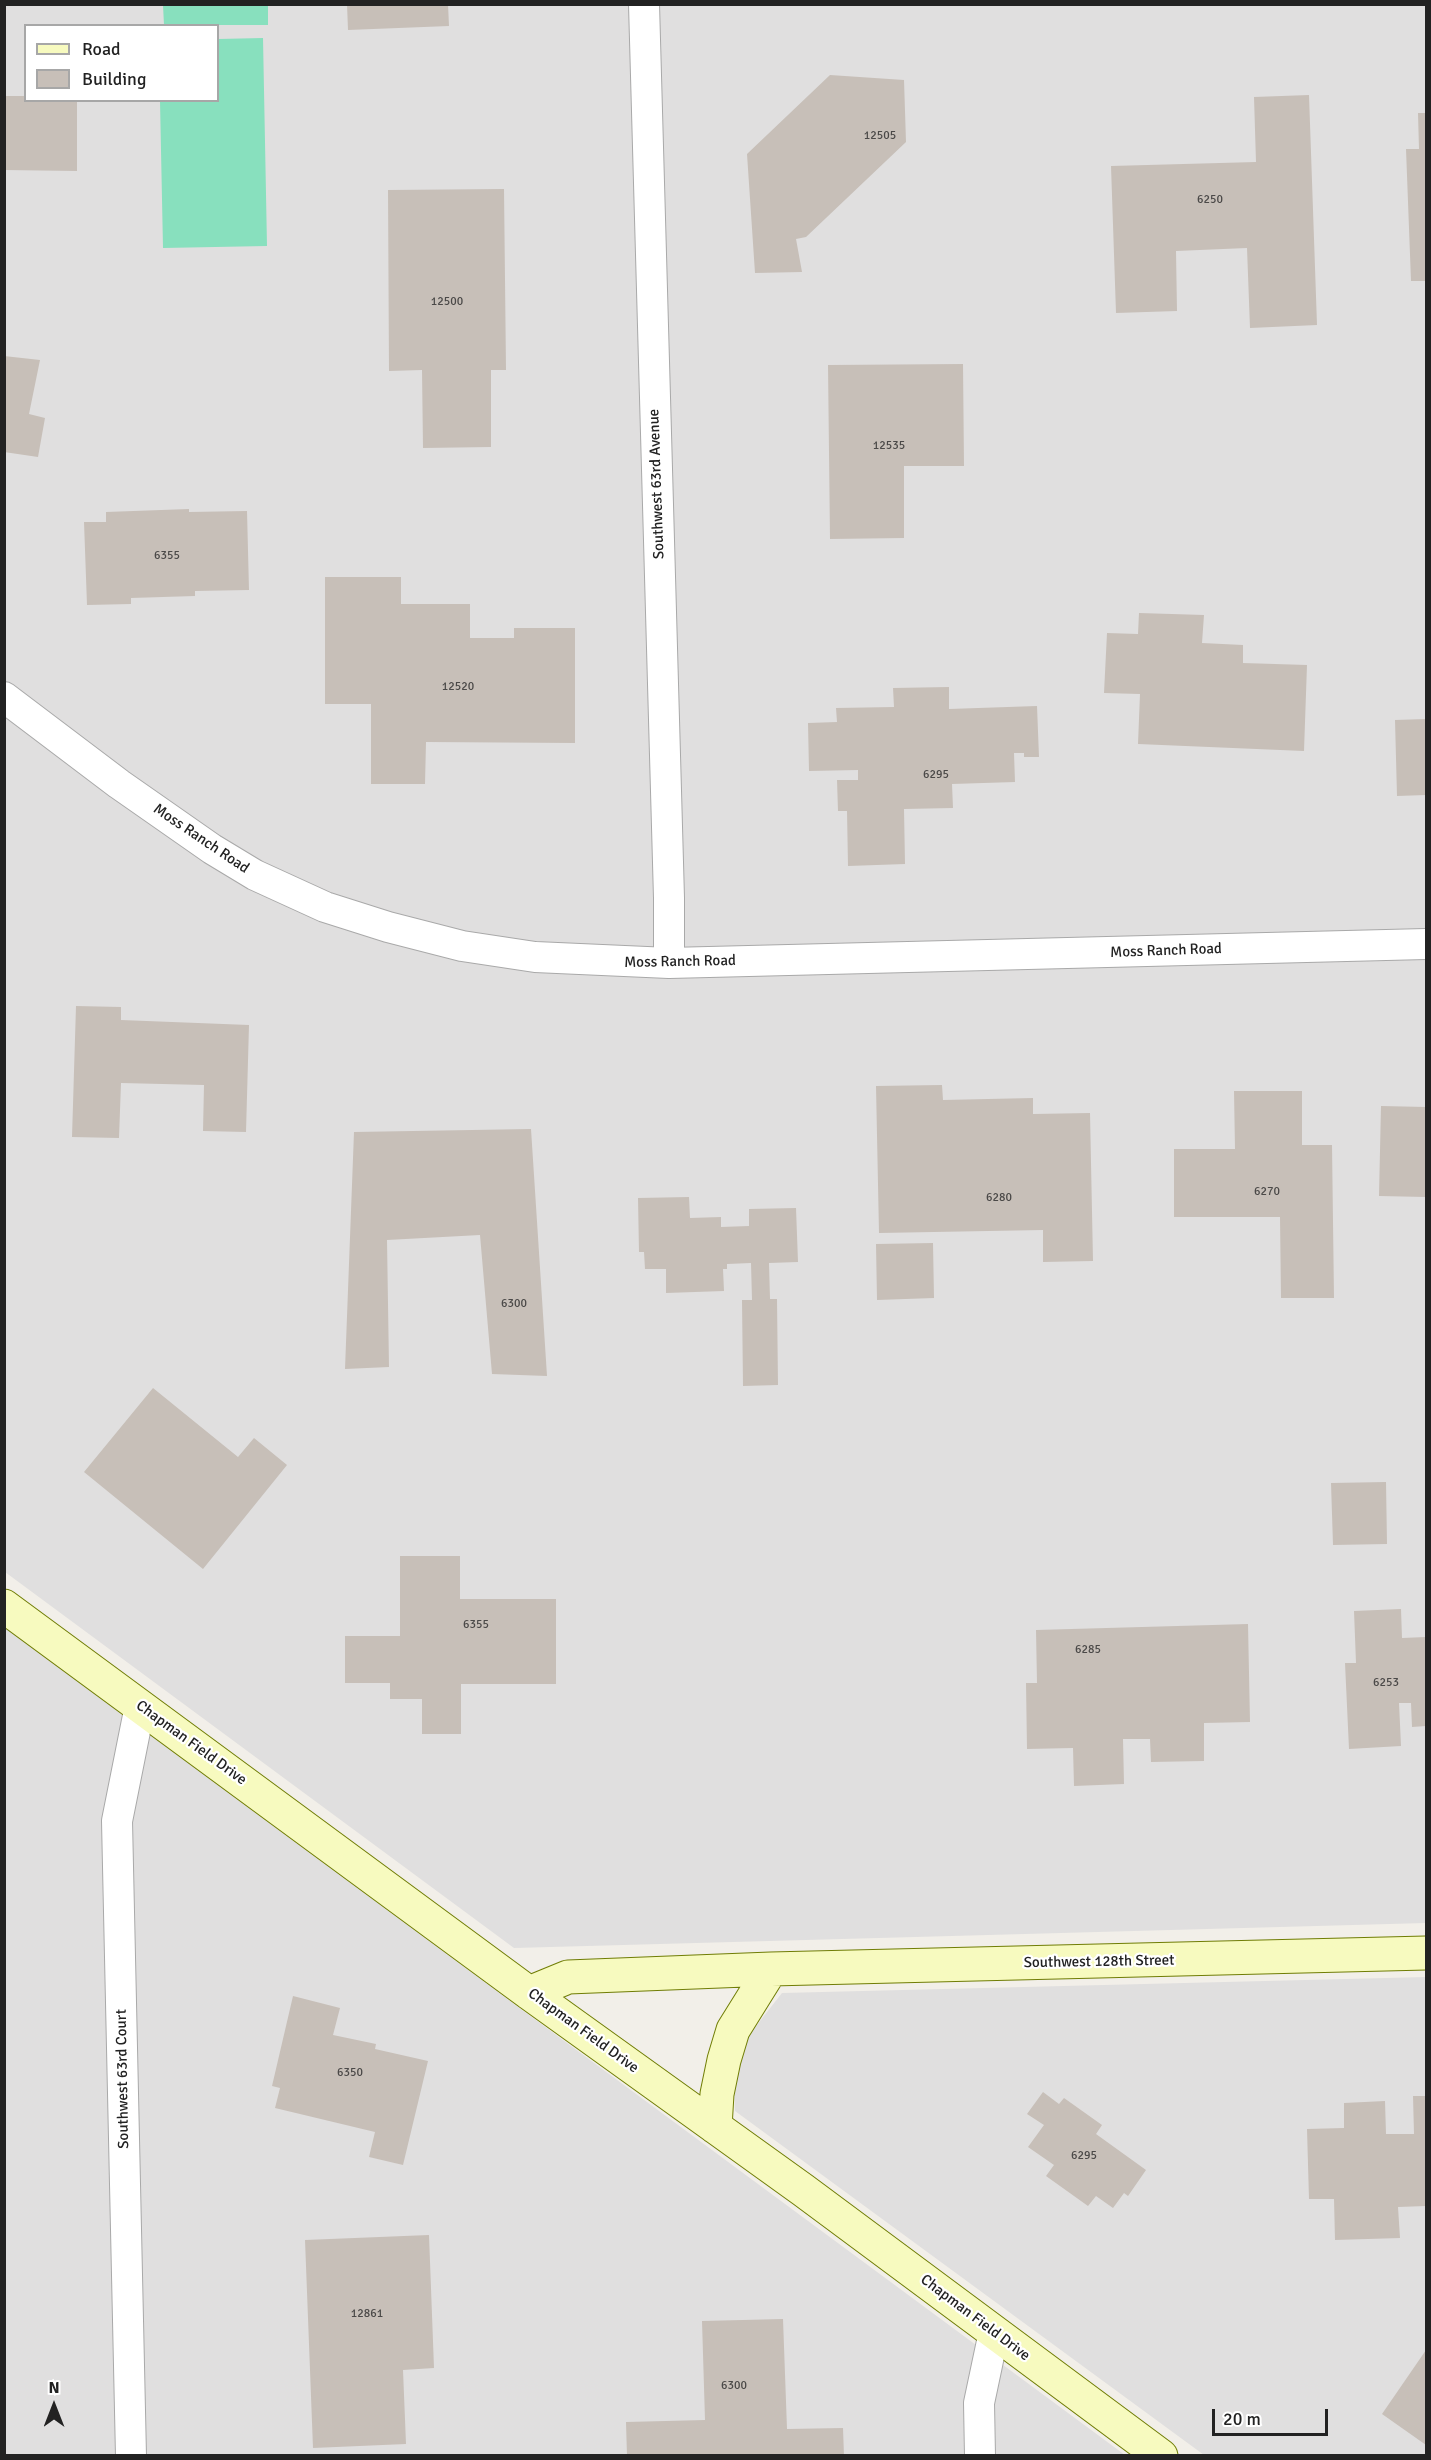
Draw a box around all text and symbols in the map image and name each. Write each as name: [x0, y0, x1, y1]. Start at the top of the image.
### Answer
legend: [24, 24, 219, 102]
text: Road: [82, 38, 121, 60]
text: Building: [82, 68, 146, 90]
house number: 12505: [864, 129, 896, 143]
house number: 6250: [1197, 193, 1223, 207]
house number: 12500: [431, 295, 463, 309]
street label: Southwest 63rd Avenue: [645, 408, 669, 560]
house number: 12535: [873, 439, 905, 453]
house number: 6355: [154, 549, 180, 563]
house number: 12520: [442, 680, 474, 694]
house number: 6295: [923, 768, 949, 782]
street label: Moss Ranch Road: [150, 800, 252, 878]
street label: Moss Ranch Road: [1110, 940, 1222, 962]
street label: Moss Ranch Road: [624, 952, 736, 972]
house number: 6270: [1254, 1185, 1280, 1199]
house number: 6280: [986, 1191, 1012, 1205]
house number: 6300: [501, 1297, 527, 1311]
house number: 6355: [463, 1618, 489, 1632]
house number: 6285: [1075, 1643, 1101, 1657]
house number: 6253: [1373, 1676, 1399, 1690]
street label: Chapman Field Drive: [132, 1697, 250, 1789]
street label: Southwest 128th Street: [1023, 1952, 1175, 1972]
street label: Chapman Field Drive: [524, 1985, 642, 2077]
street label: Southwest 63rd Court: [113, 2009, 133, 2149]
house number: 6350: [337, 2066, 363, 2080]
house number: 6295: [1071, 2149, 1097, 2163]
street label: Chapman Field Drive: [917, 2271, 1033, 2365]
house number: 12861: [351, 2307, 383, 2321]
north arrow: [24, 2376, 84, 2436]
text: N: [48, 2378, 60, 2398]
house number: 6300: [721, 2379, 747, 2393]
scale bar: [1215, 2397, 1330, 2435]
text: 20 m: [1223, 2408, 1261, 2430]

